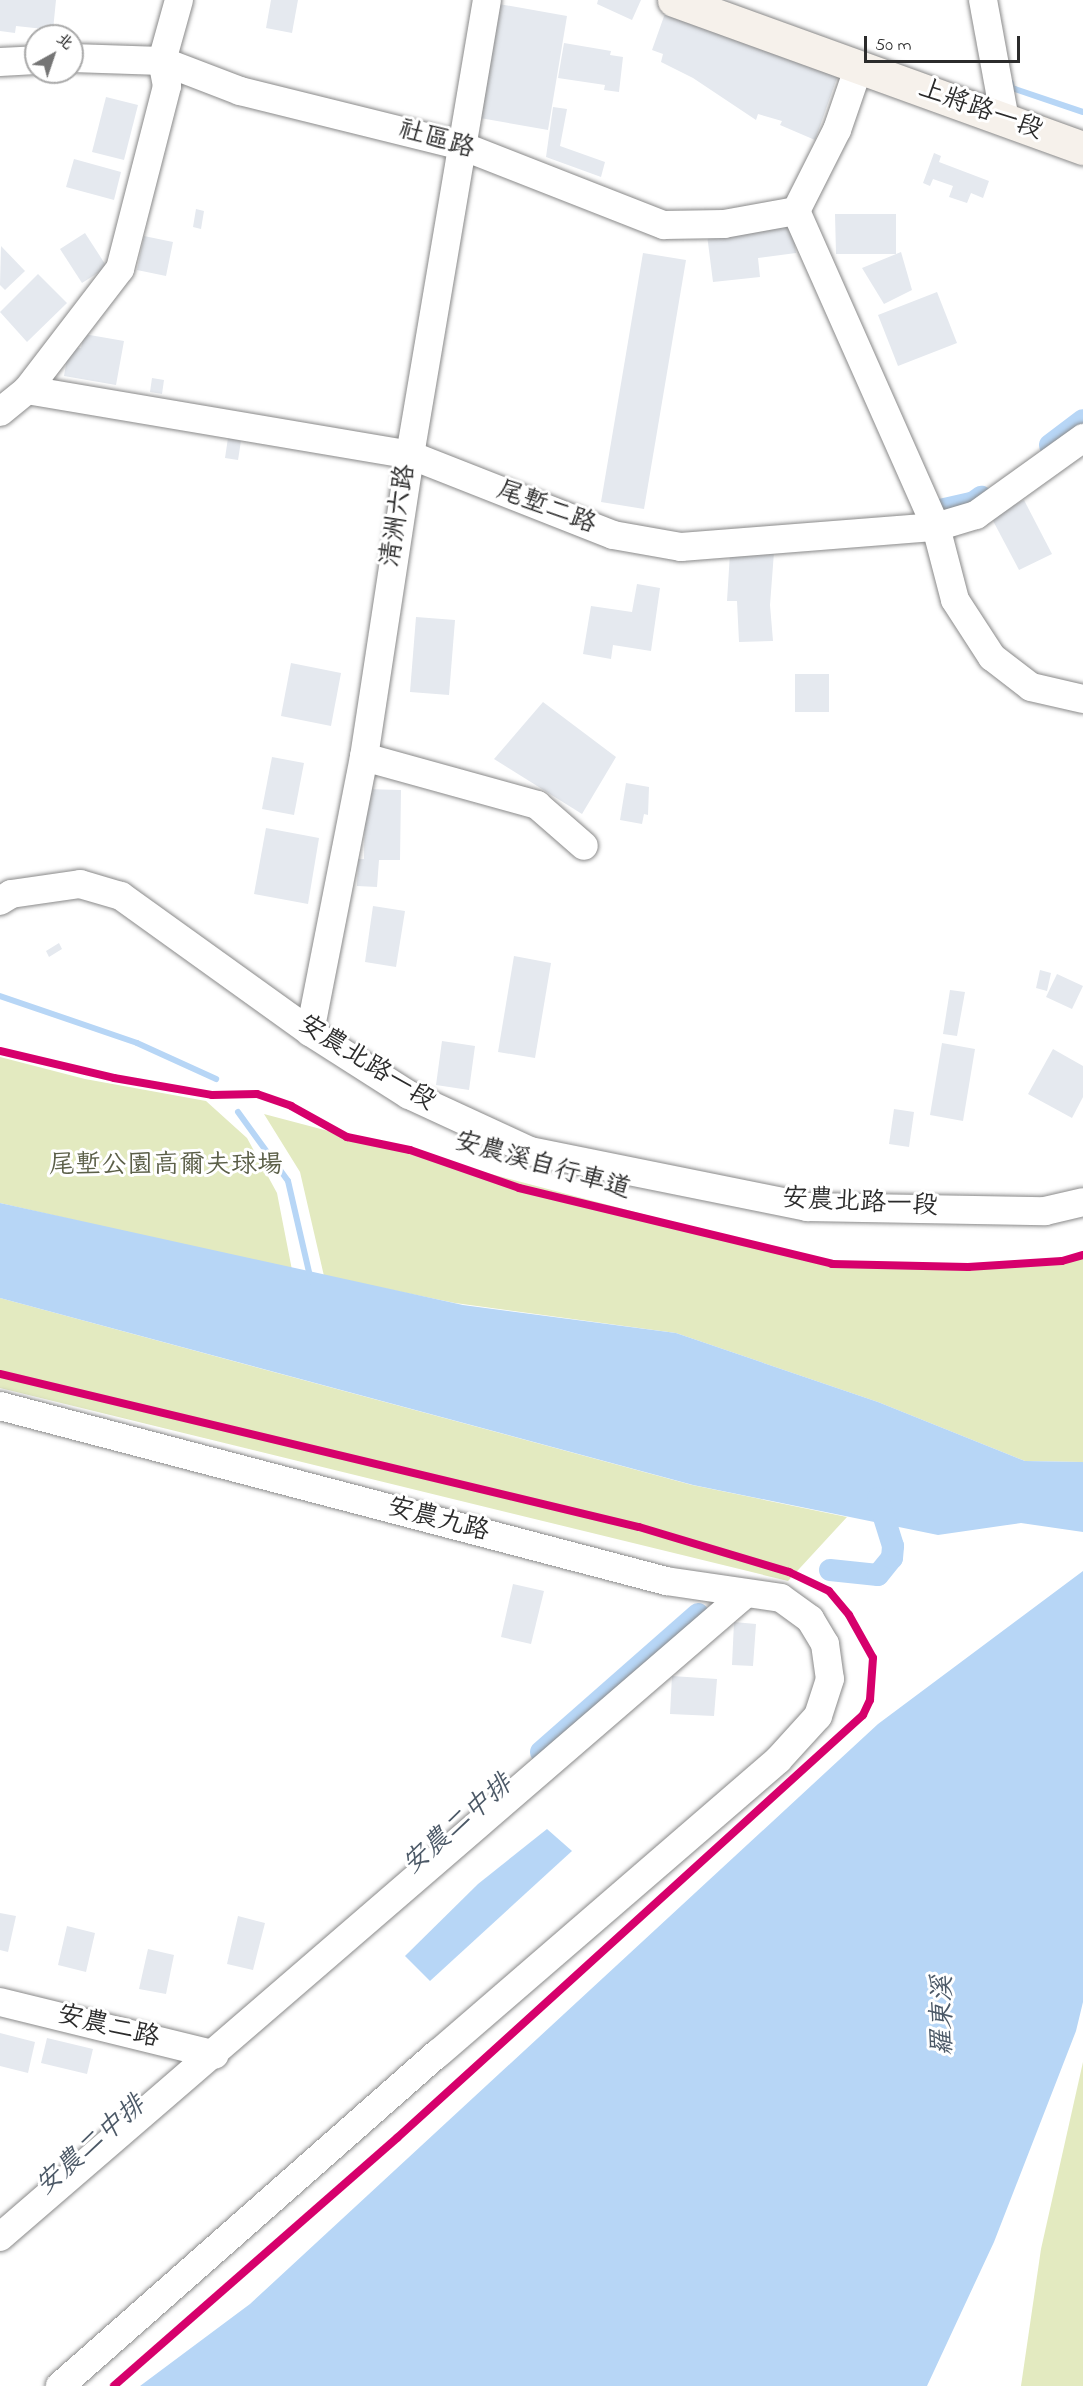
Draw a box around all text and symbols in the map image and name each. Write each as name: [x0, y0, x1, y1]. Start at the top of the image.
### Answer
north arrow: [24, 24, 84, 84]
scale bar: [867, 24, 1023, 62]
text: 北: [50, 27, 78, 56]
text: 50 m: [875, 33, 912, 59]
street label: 上將路一段: [914, 74, 1046, 148]
street label: 社區路: [394, 115, 478, 167]
street label: 清洲六路: [376, 462, 424, 570]
street label: 尾塹二路: [492, 476, 600, 542]
street label: 安農北路一段: [292, 1009, 440, 1119]
street label: 安農溪自行車道: [450, 1127, 634, 1207]
park label: 尾塹公園高爾夫球場: [49, 1151, 283, 1183]
street label: 安農北路一段: [781, 1184, 939, 1224]
street label: 安農九路: [384, 1492, 492, 1550]
water label: 安農二中排: [396, 1768, 520, 1882]
water label: 羅東溪: [928, 1976, 960, 2056]
street label: 安農二路: [54, 2000, 162, 2056]
water label: 安農二中排: [29, 2089, 153, 2203]

